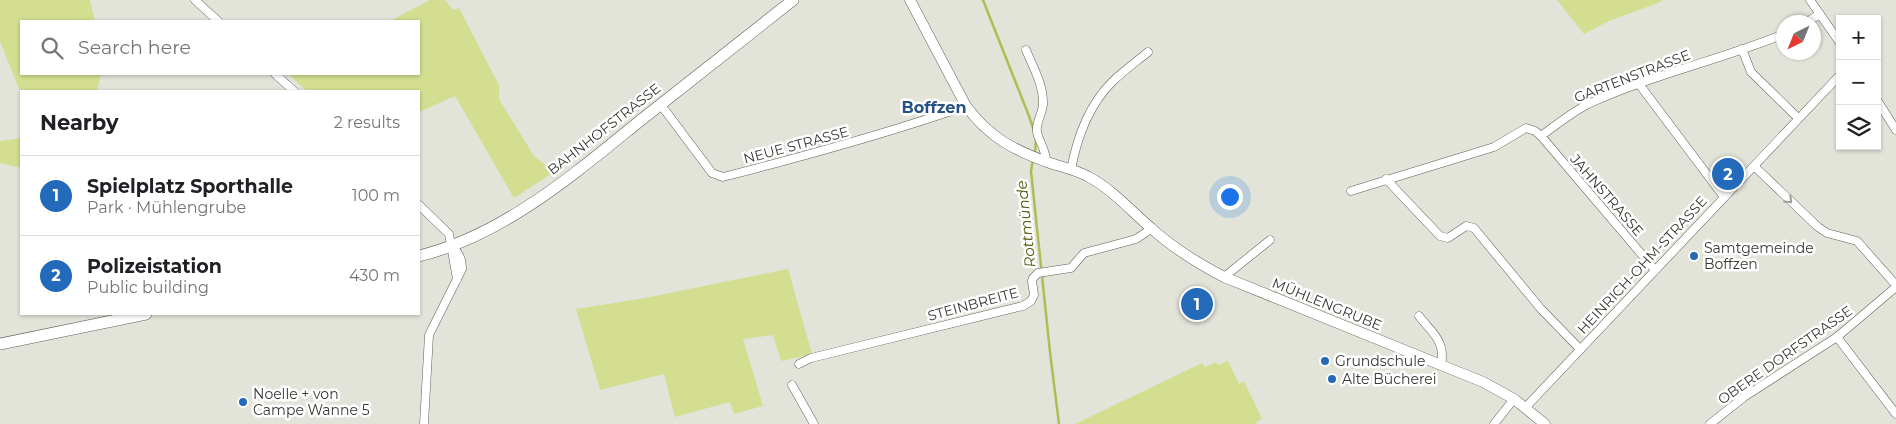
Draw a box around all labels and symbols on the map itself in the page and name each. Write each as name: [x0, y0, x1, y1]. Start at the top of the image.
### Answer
north arrow: [1776, 15, 1821, 60]
street label: GARTENSTRASSE: [1571, 46, 1693, 106]
street label: BAHNHOFSTRASSE: [544, 79, 664, 179]
district label: Boffzen: [902, 98, 966, 117]
street label: NEUE STRASSE: [741, 122, 851, 168]
street label: JAHNSTRASSE: [1566, 150, 1648, 240]
pin: 2: [1712, 155, 1744, 193]
water label: Rottmünde: [1011, 179, 1040, 269]
your location: [1217, 184, 1243, 210]
street label: HEINRICH-OHM-STRASSE: [1573, 192, 1711, 338]
one-way arrow: [1783, 194, 1792, 203]
place label: Samtgemeinde Boffzen: [1704, 239, 1814, 273]
marker: Samtgemeinde Boffzen: [1688, 250, 1700, 262]
street label: MÜHLENGRUBE: [1269, 274, 1385, 334]
street label: STEINBREITE: [926, 283, 1020, 325]
pin: 1: [1181, 285, 1213, 323]
street label: OBERE DORFSTRASSE: [1714, 302, 1856, 408]
place label: Grundschule: [1335, 352, 1426, 370]
marker: Grundschule: [1319, 355, 1331, 367]
place label: Alte Bücherei: [1342, 370, 1437, 388]
marker: Alte Bücherei: [1326, 373, 1338, 385]
place label: Noelle + von Campe Wanne 5: [253, 385, 370, 419]
marker: Noelle + von Campe Wanne 5: [237, 396, 249, 408]

